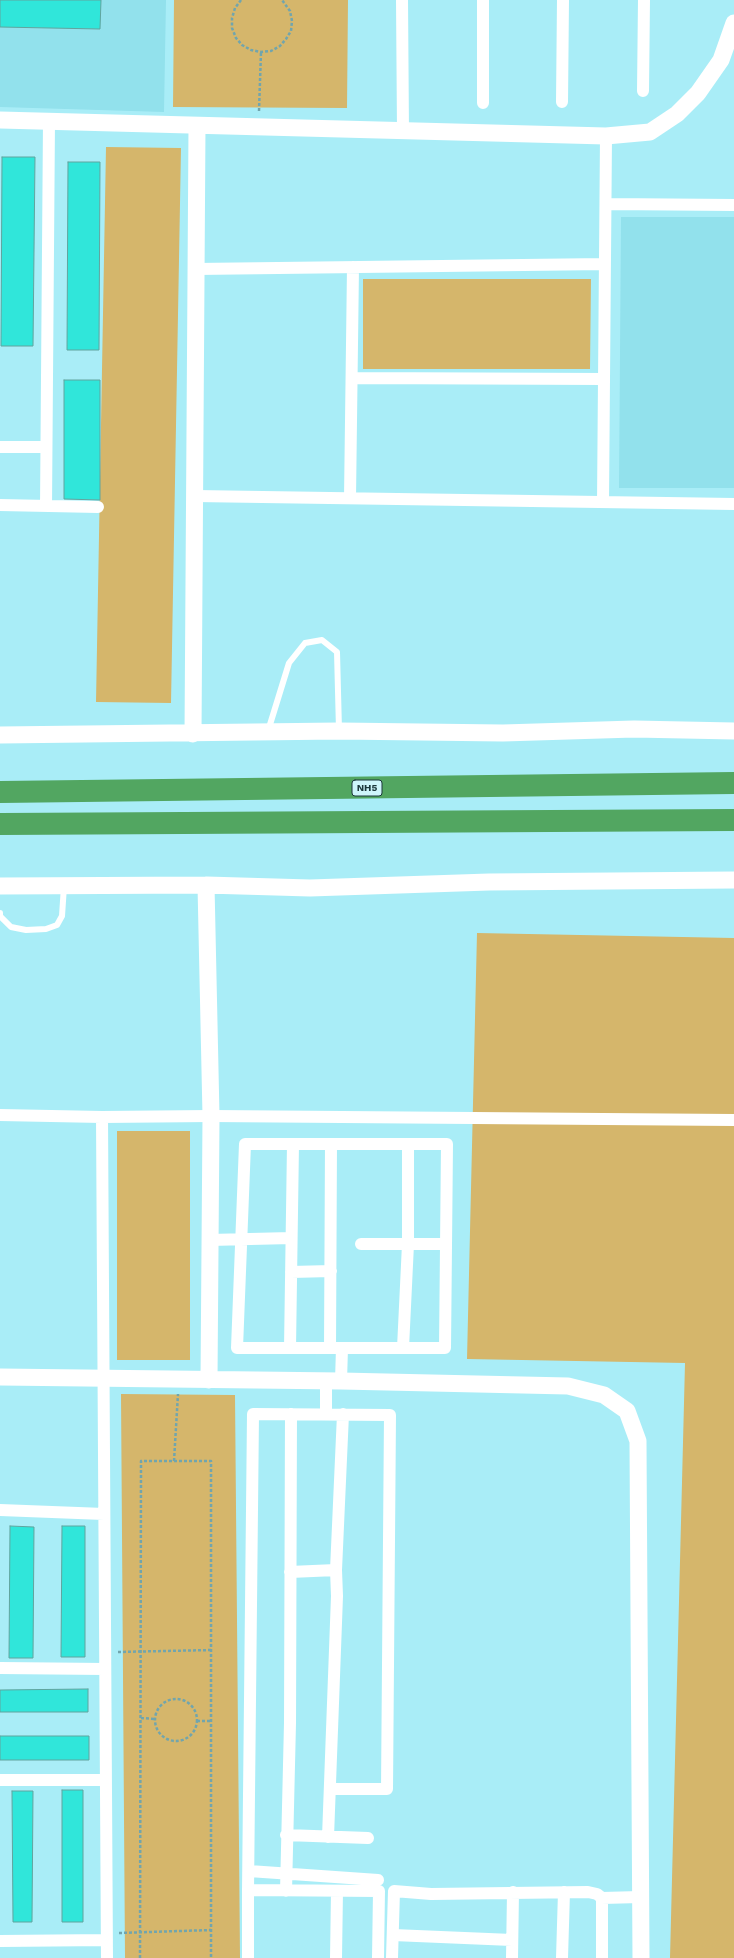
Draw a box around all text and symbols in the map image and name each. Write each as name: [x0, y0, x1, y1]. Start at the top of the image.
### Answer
road number: NH5: [352, 780, 382, 796]

